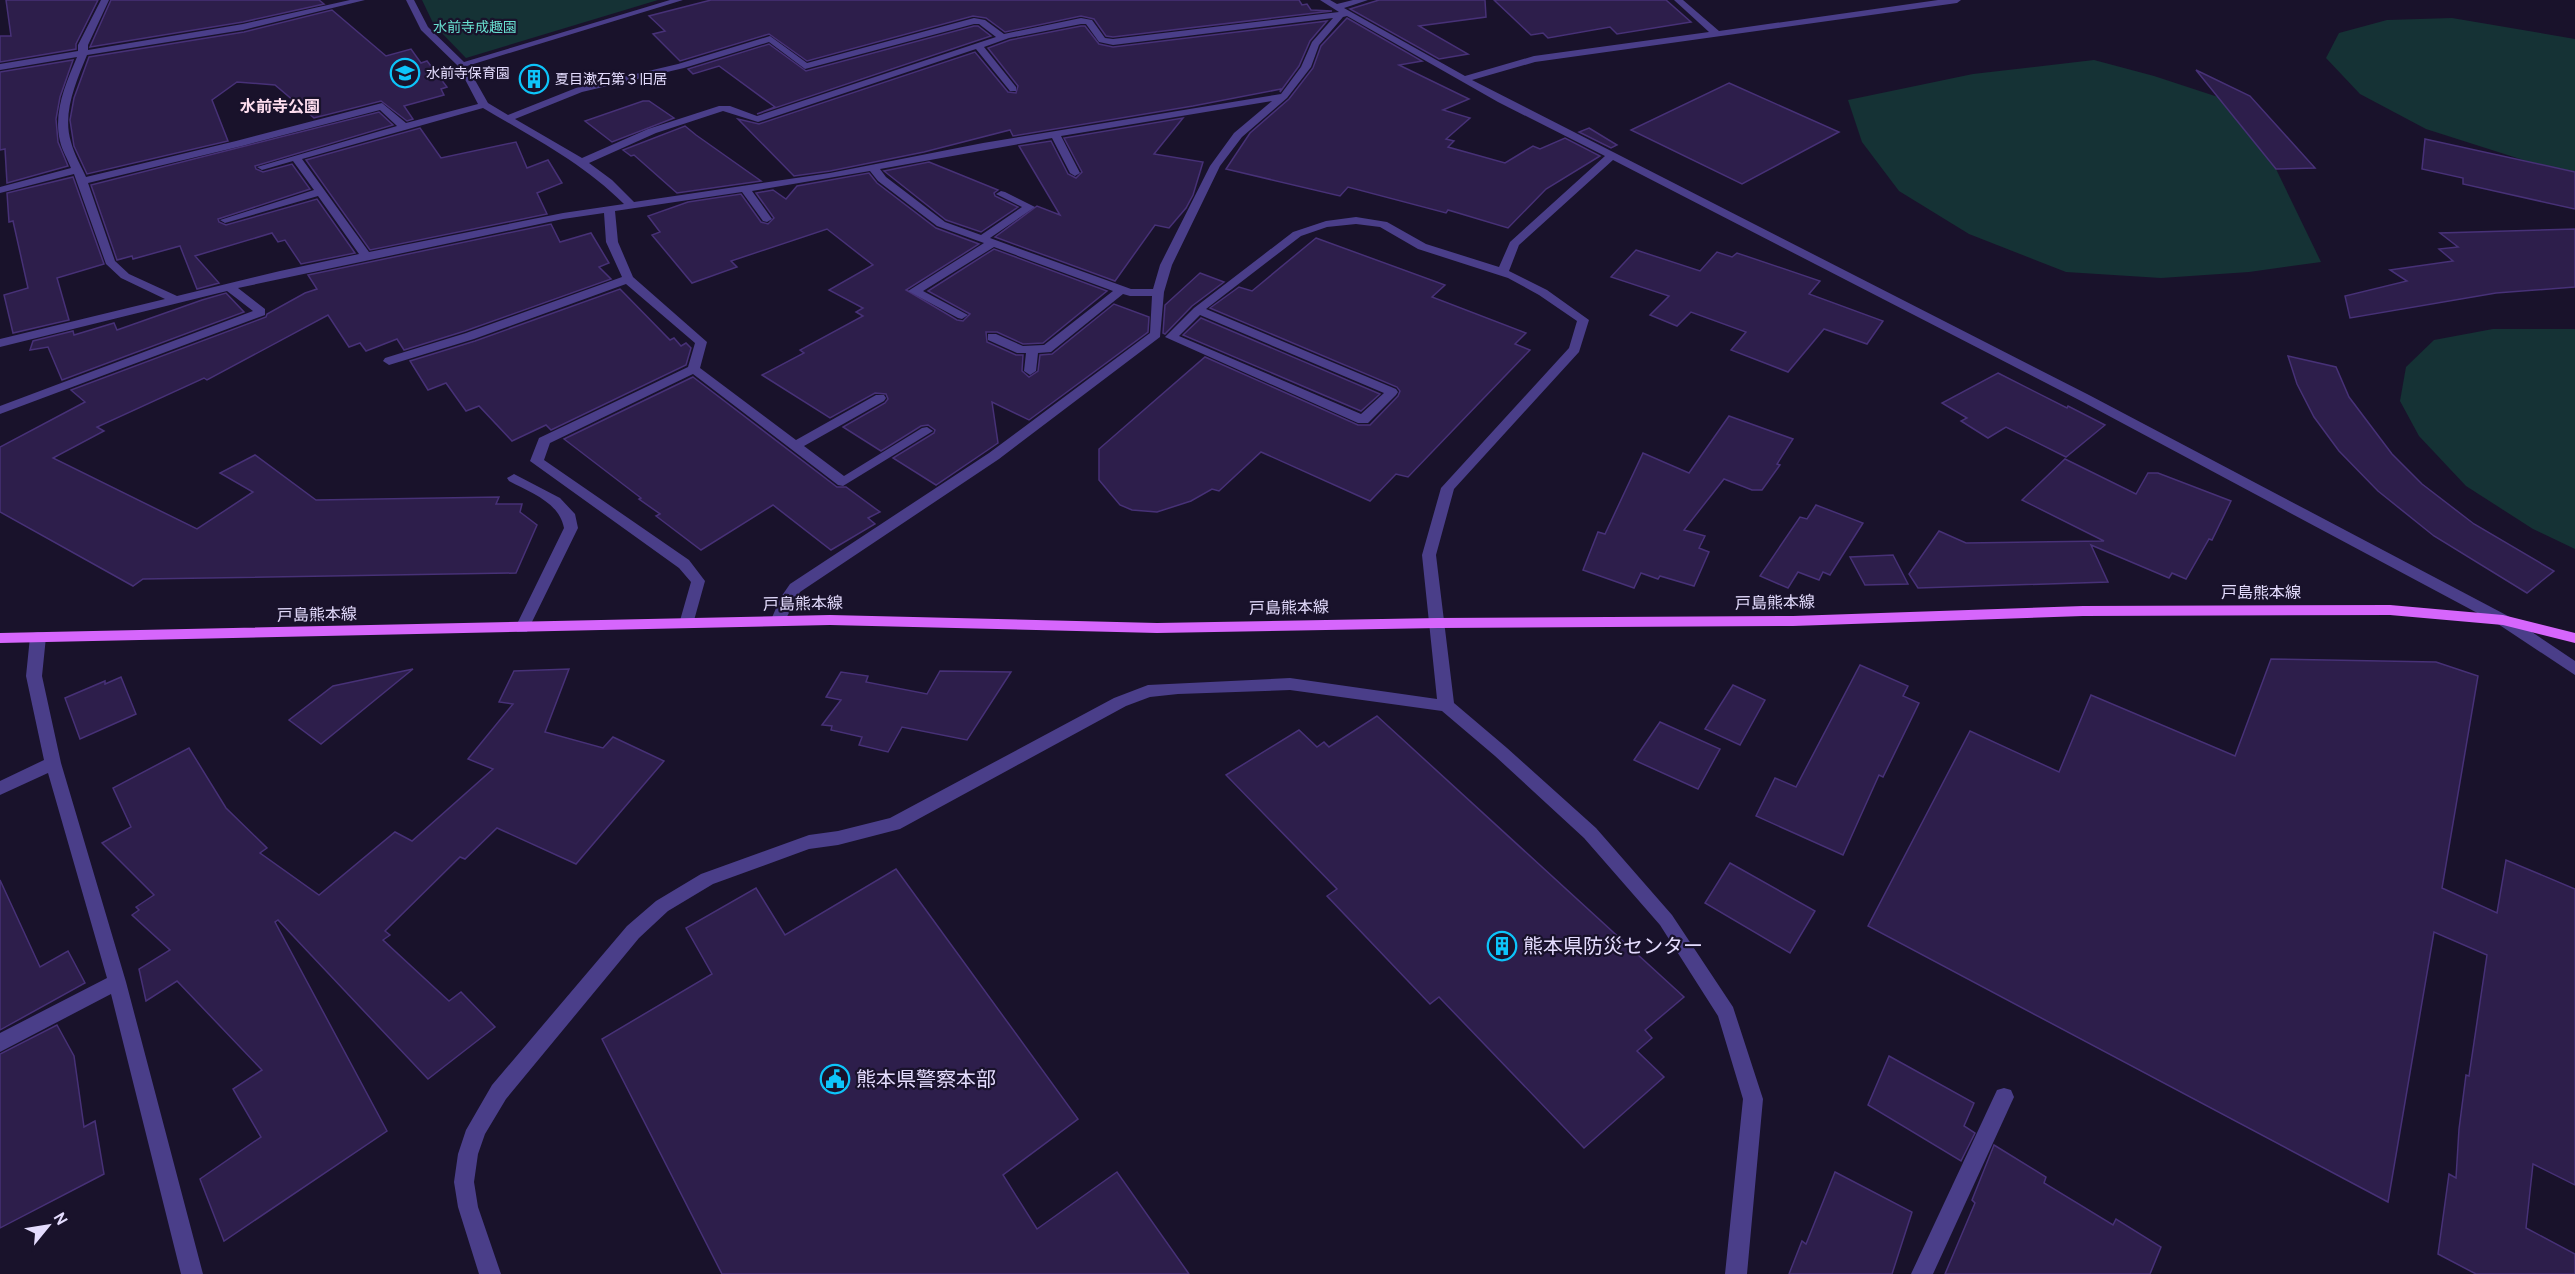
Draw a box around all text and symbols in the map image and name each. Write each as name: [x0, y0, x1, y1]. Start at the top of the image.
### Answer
park label: 水前寺成趣園: [433, 19, 517, 37]
school or university icon: 水前寺保育園: [389, 57, 421, 89]
building icon: 夏目漱石第３旧居: [518, 63, 550, 95]
place label: 水前寺保育園: [426, 65, 510, 83]
place label: 夏目漱石第３旧居: [555, 71, 667, 89]
district label: 水前寺公園: [240, 98, 320, 118]
street label: 戸島熊本線: [2221, 584, 2301, 604]
street label: 戸島熊本線: [1735, 593, 1815, 615]
street label: 戸島熊本線: [763, 594, 843, 616]
street label: 戸島熊本線: [1249, 598, 1329, 620]
street label: 戸島熊本線: [277, 605, 357, 627]
building icon: 熊本県防災センター: [1486, 930, 1518, 962]
place label: 熊本県防災センター: [1523, 935, 1703, 961]
public building icon: 熊本県警察本部: [819, 1063, 851, 1095]
place label: 熊本県警察本部: [856, 1068, 996, 1094]
north arrow: [18, 1196, 78, 1256]
text: N: [48, 1210, 71, 1229]

